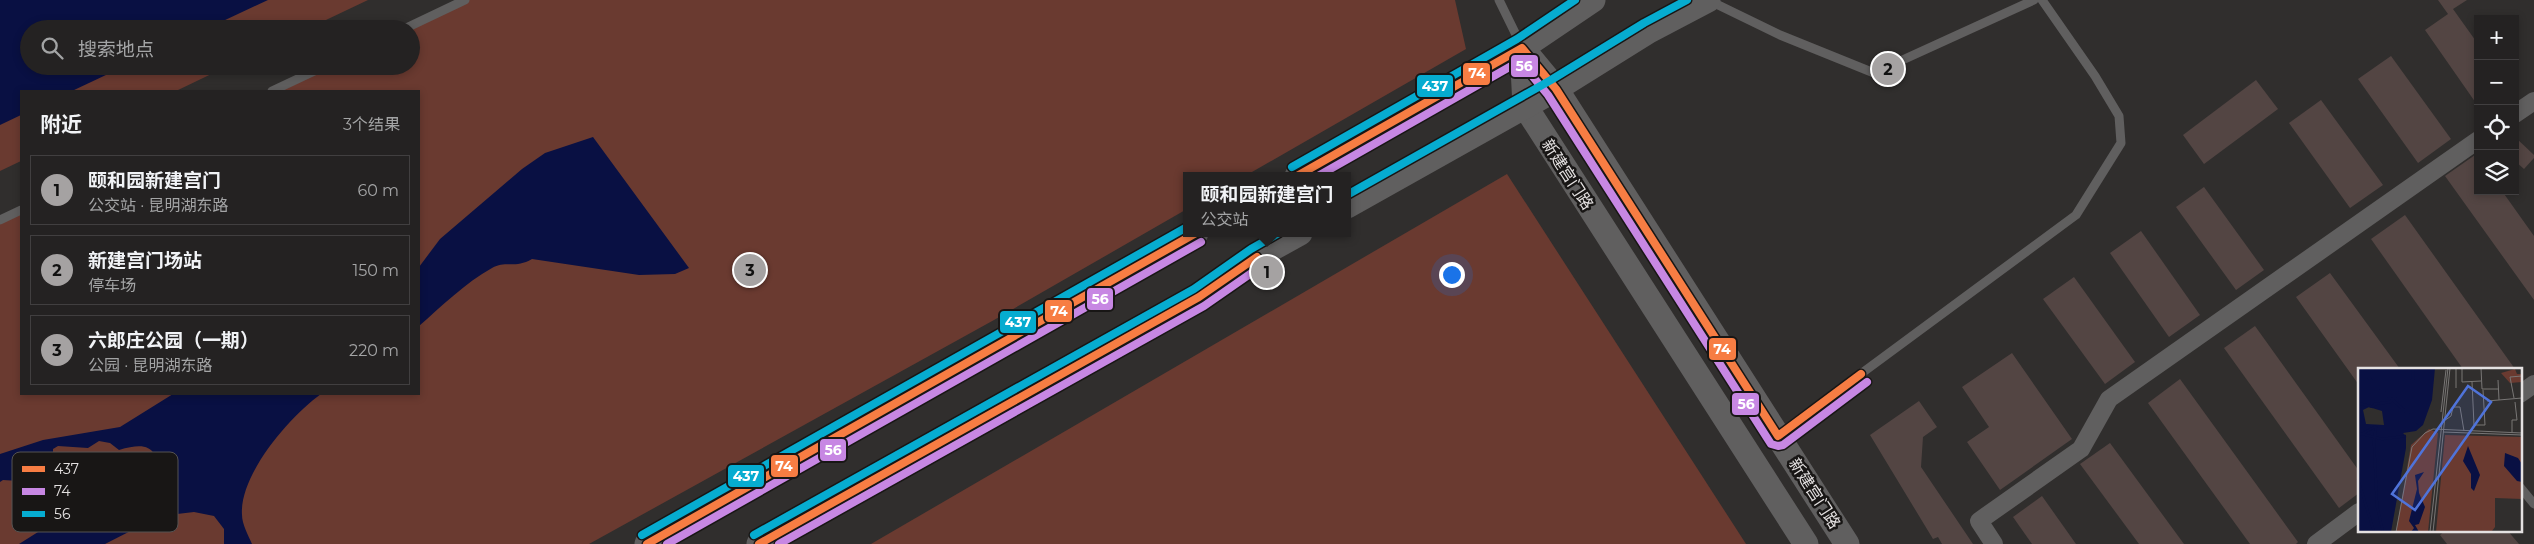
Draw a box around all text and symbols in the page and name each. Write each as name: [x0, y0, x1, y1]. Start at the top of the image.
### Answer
map controls: [2474, 15, 2519, 195]
button: +: [2474, 15, 2519, 60]
search box: [20, 20, 420, 75]
icon: search: [38, 34, 66, 62]
text: 搜索地点: [78, 38, 154, 61]
pin: 2: [1872, 50, 1904, 88]
line badge: 56: [1510, 54, 1539, 78]
text: 56: [1515, 57, 1533, 75]
button: −: [2474, 60, 2519, 105]
line badge: 74: [1462, 62, 1491, 86]
text: 74: [1468, 64, 1486, 82]
line badge: 437: [1416, 74, 1454, 98]
text: 437: [1422, 77, 1449, 95]
button: locate: [2474, 105, 2519, 150]
text: 附近: [40, 112, 82, 137]
text: 3个结果: [343, 115, 400, 134]
street label: 新建宫门路: [1538, 136, 1597, 213]
button: layers: [2474, 150, 2519, 195]
text: 颐和园新建宫门: [88, 169, 221, 192]
popup: [1183, 172, 1351, 237]
text: 1: [54, 181, 60, 200]
text: 60 m: [357, 181, 399, 200]
text: 颐和园新建宫门: [1200, 183, 1334, 206]
text: 公交站 · 昆明湖东路: [88, 196, 228, 215]
text: 公交站: [1200, 210, 1249, 229]
text: 新建宫门场站: [88, 249, 202, 272]
pin: 3: [734, 251, 766, 289]
pin: 1: [1251, 253, 1283, 291]
text: 2: [52, 261, 62, 280]
text: 150 m: [352, 261, 399, 280]
your location: [1439, 262, 1465, 288]
text: 停车场: [88, 276, 136, 295]
line badge: 56: [1086, 287, 1114, 311]
text: 56: [1091, 290, 1109, 308]
line badge: 74: [1044, 299, 1073, 323]
text: 74: [1050, 302, 1068, 320]
line badge: 437: [999, 310, 1037, 334]
text: 437: [1005, 313, 1032, 331]
text: 六郎庄公园（一期）: [88, 329, 259, 352]
line badge: 74: [1708, 337, 1737, 361]
text: 74: [1713, 340, 1731, 358]
text: 3: [52, 341, 62, 360]
text: 220 m: [349, 341, 399, 360]
text: 公园 · 昆明湖东路: [88, 356, 212, 375]
inset map: [2358, 368, 2522, 532]
line badge: 56: [1731, 392, 1760, 416]
text: 56: [1737, 395, 1755, 413]
line badge: 56: [819, 438, 847, 462]
text: 56: [824, 441, 842, 459]
legend: [12, 452, 178, 532]
line badge: 74: [770, 454, 799, 478]
street label: 新建宫门路: [1785, 455, 1844, 532]
text: 74: [775, 457, 793, 475]
text: 437: [54, 460, 79, 478]
line badge: 437: [727, 464, 765, 488]
text: 437: [733, 467, 760, 485]
text: 74: [54, 482, 71, 500]
text: 56: [54, 505, 71, 523]

